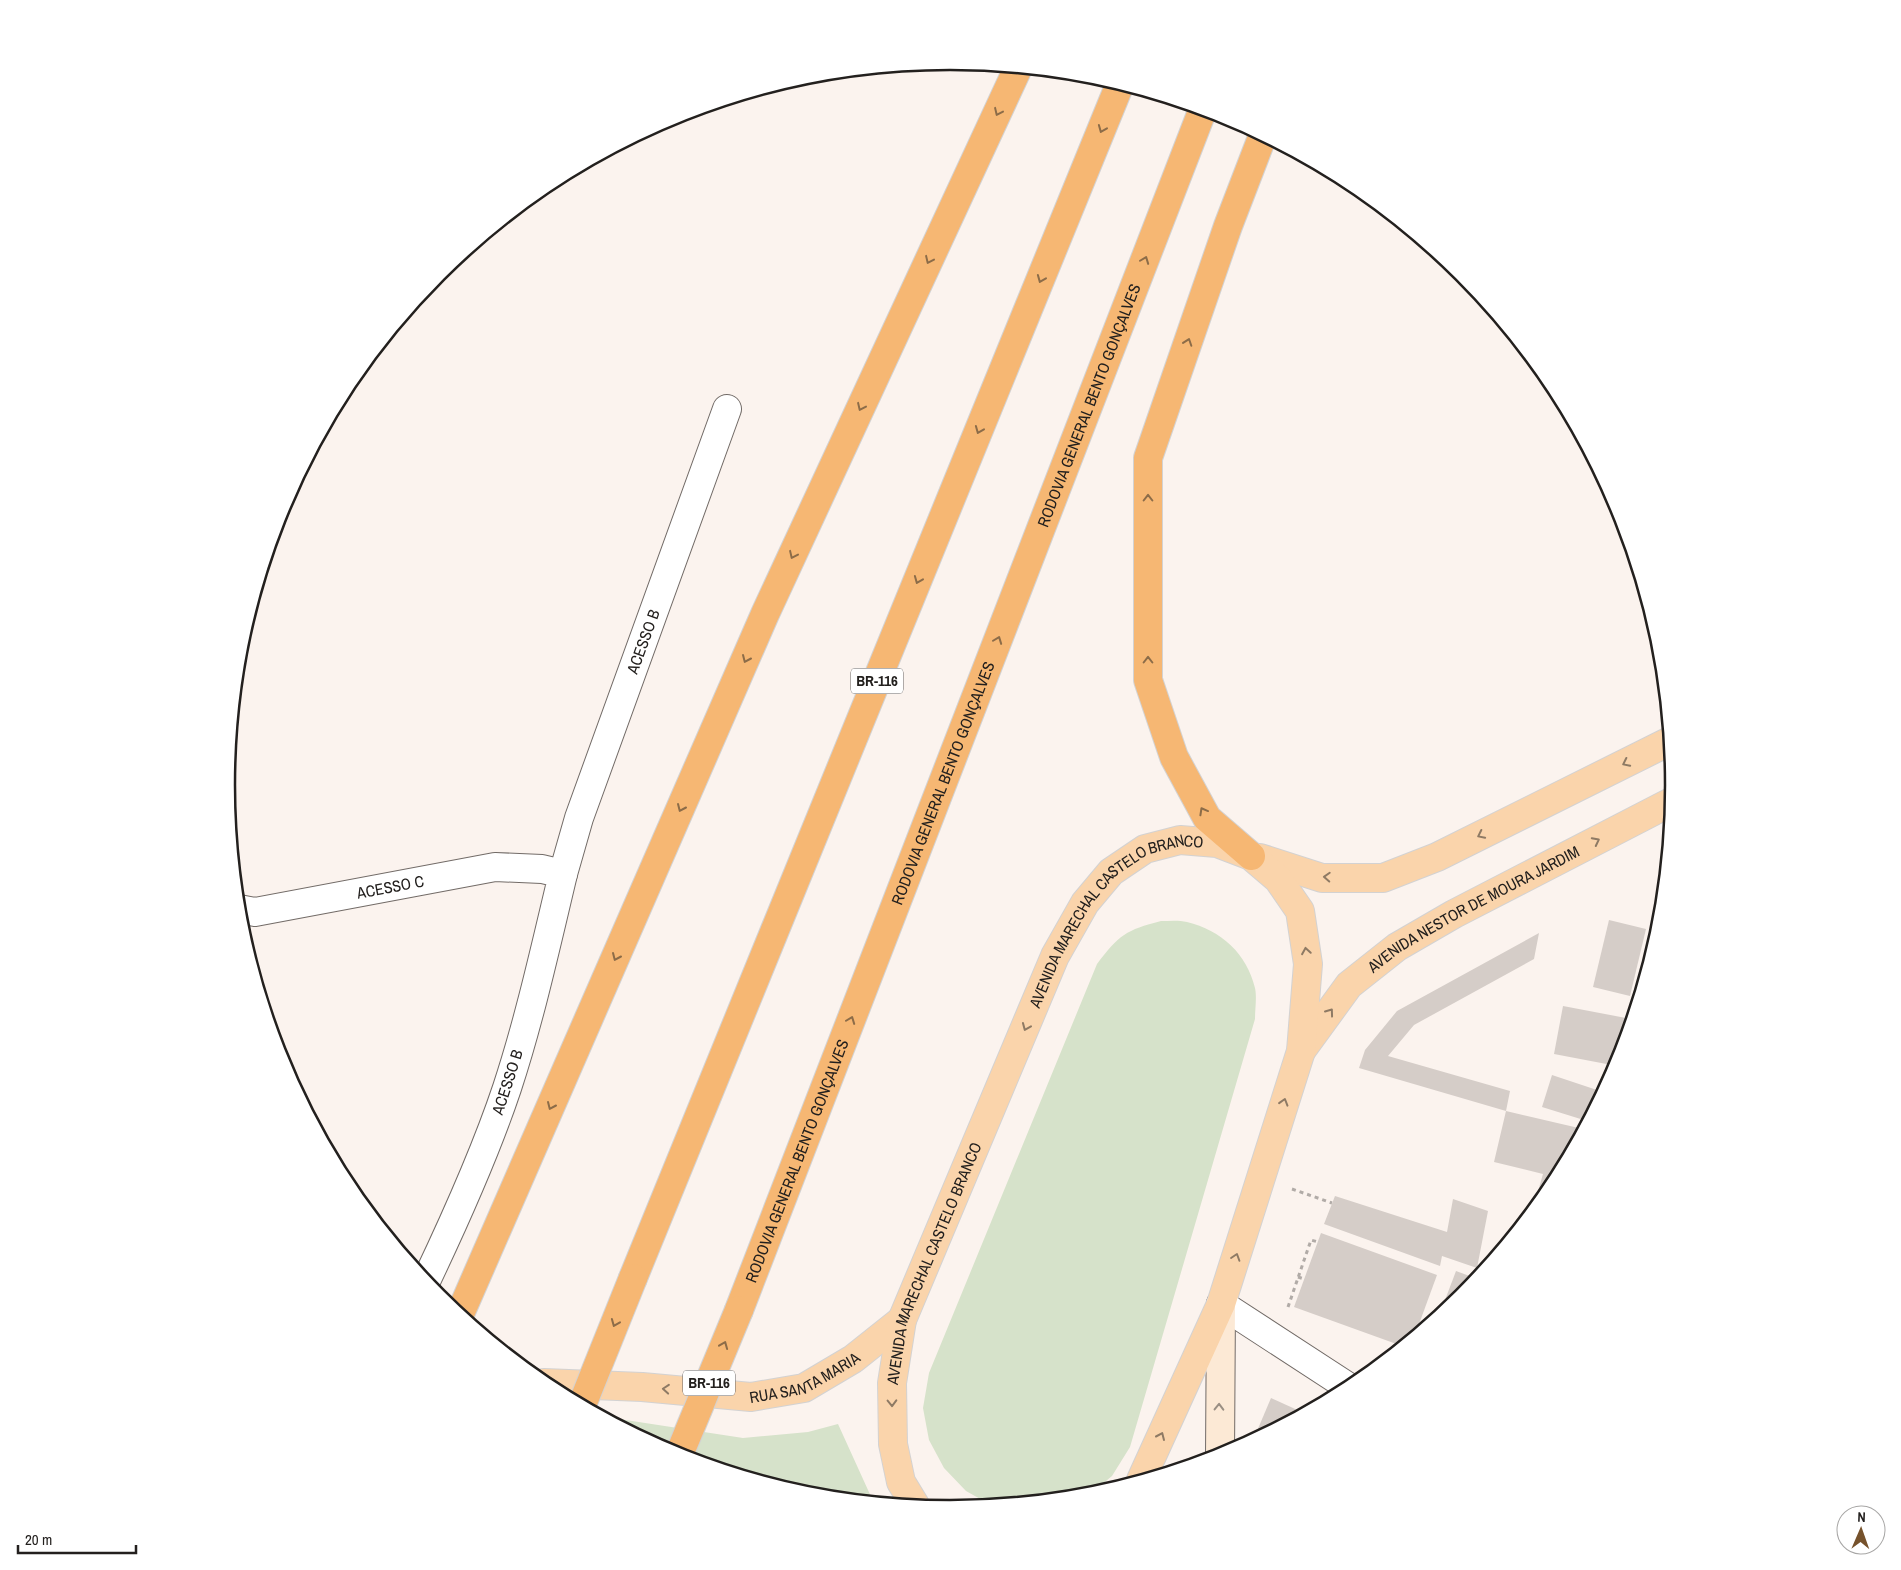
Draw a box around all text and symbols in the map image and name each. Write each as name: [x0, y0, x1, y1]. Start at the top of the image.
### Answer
one-way arrow: [993, 107, 1004, 116]
one-way arrow: [1098, 124, 1108, 133]
one-way arrow: [925, 255, 936, 264]
one-way arrow: [1139, 256, 1149, 265]
one-way arrow: [1036, 275, 1046, 283]
street label: RODOVIA GENERAL BENTO GONÇALVES: [1032, 280, 1146, 530]
one-way arrow: [1182, 338, 1192, 346]
one-way arrow: [857, 402, 867, 411]
one-way arrow: [975, 425, 986, 434]
one-way arrow: [1143, 493, 1153, 501]
one-way arrow: [789, 549, 799, 558]
one-way arrow: [914, 575, 924, 584]
street label: ACESSO B: [621, 606, 665, 678]
one-way arrow: [992, 636, 1002, 645]
one-way arrow: [741, 654, 752, 663]
one-way arrow: [1143, 656, 1153, 664]
street label: RODOVIA GENERAL BENTO GONÇALVES: [886, 658, 1000, 908]
road number: BR-116: [851, 668, 903, 694]
one-way arrow: [1622, 757, 1631, 767]
one-way arrow: [676, 803, 687, 812]
one-way arrow: [1199, 807, 1209, 816]
street label: AVENIDA MARECHAL CASTELO BRANCO: [1023, 828, 1204, 1012]
one-way arrow: [1477, 829, 1486, 839]
one-way arrow: [1591, 837, 1600, 847]
street label: AVENIDA NESTOR DE MOURA JARDIM: [1362, 840, 1583, 978]
street label: ACESSO C: [354, 870, 426, 904]
one-way arrow: [1323, 872, 1331, 883]
one-way arrow: [1302, 946, 1312, 955]
one-way arrow: [611, 952, 622, 961]
one-way arrow: [1324, 1009, 1332, 1018]
one-way arrow: [845, 1016, 855, 1025]
one-way arrow: [1021, 1022, 1032, 1031]
street label: RODOVIA GENERAL BENTO GONÇALVES: [740, 1036, 854, 1286]
street label: ACESSO B: [486, 1046, 528, 1118]
one-way arrow: [1279, 1099, 1289, 1107]
one-way arrow: [547, 1101, 558, 1110]
street label: AVENIDA MARECHAL CASTELO BRANCO: [881, 1139, 987, 1387]
one-way arrow: [1230, 1253, 1240, 1262]
one-way arrow: [611, 1318, 621, 1327]
one-way arrow: [719, 1342, 729, 1350]
street label: RUA SANTA MARIA: [748, 1347, 865, 1408]
road number: BR-116: [683, 1370, 735, 1396]
one-way arrow: [662, 1384, 670, 1395]
one-way arrow: [887, 1400, 897, 1408]
one-way arrow: [1214, 1403, 1224, 1411]
one-way arrow: [1155, 1432, 1165, 1441]
north arrow: [1836, 1505, 1886, 1555]
text: N: [1857, 1508, 1866, 1526]
scale bar: [18, 1522, 135, 1554]
text: 20 m: [25, 1529, 52, 1550]

